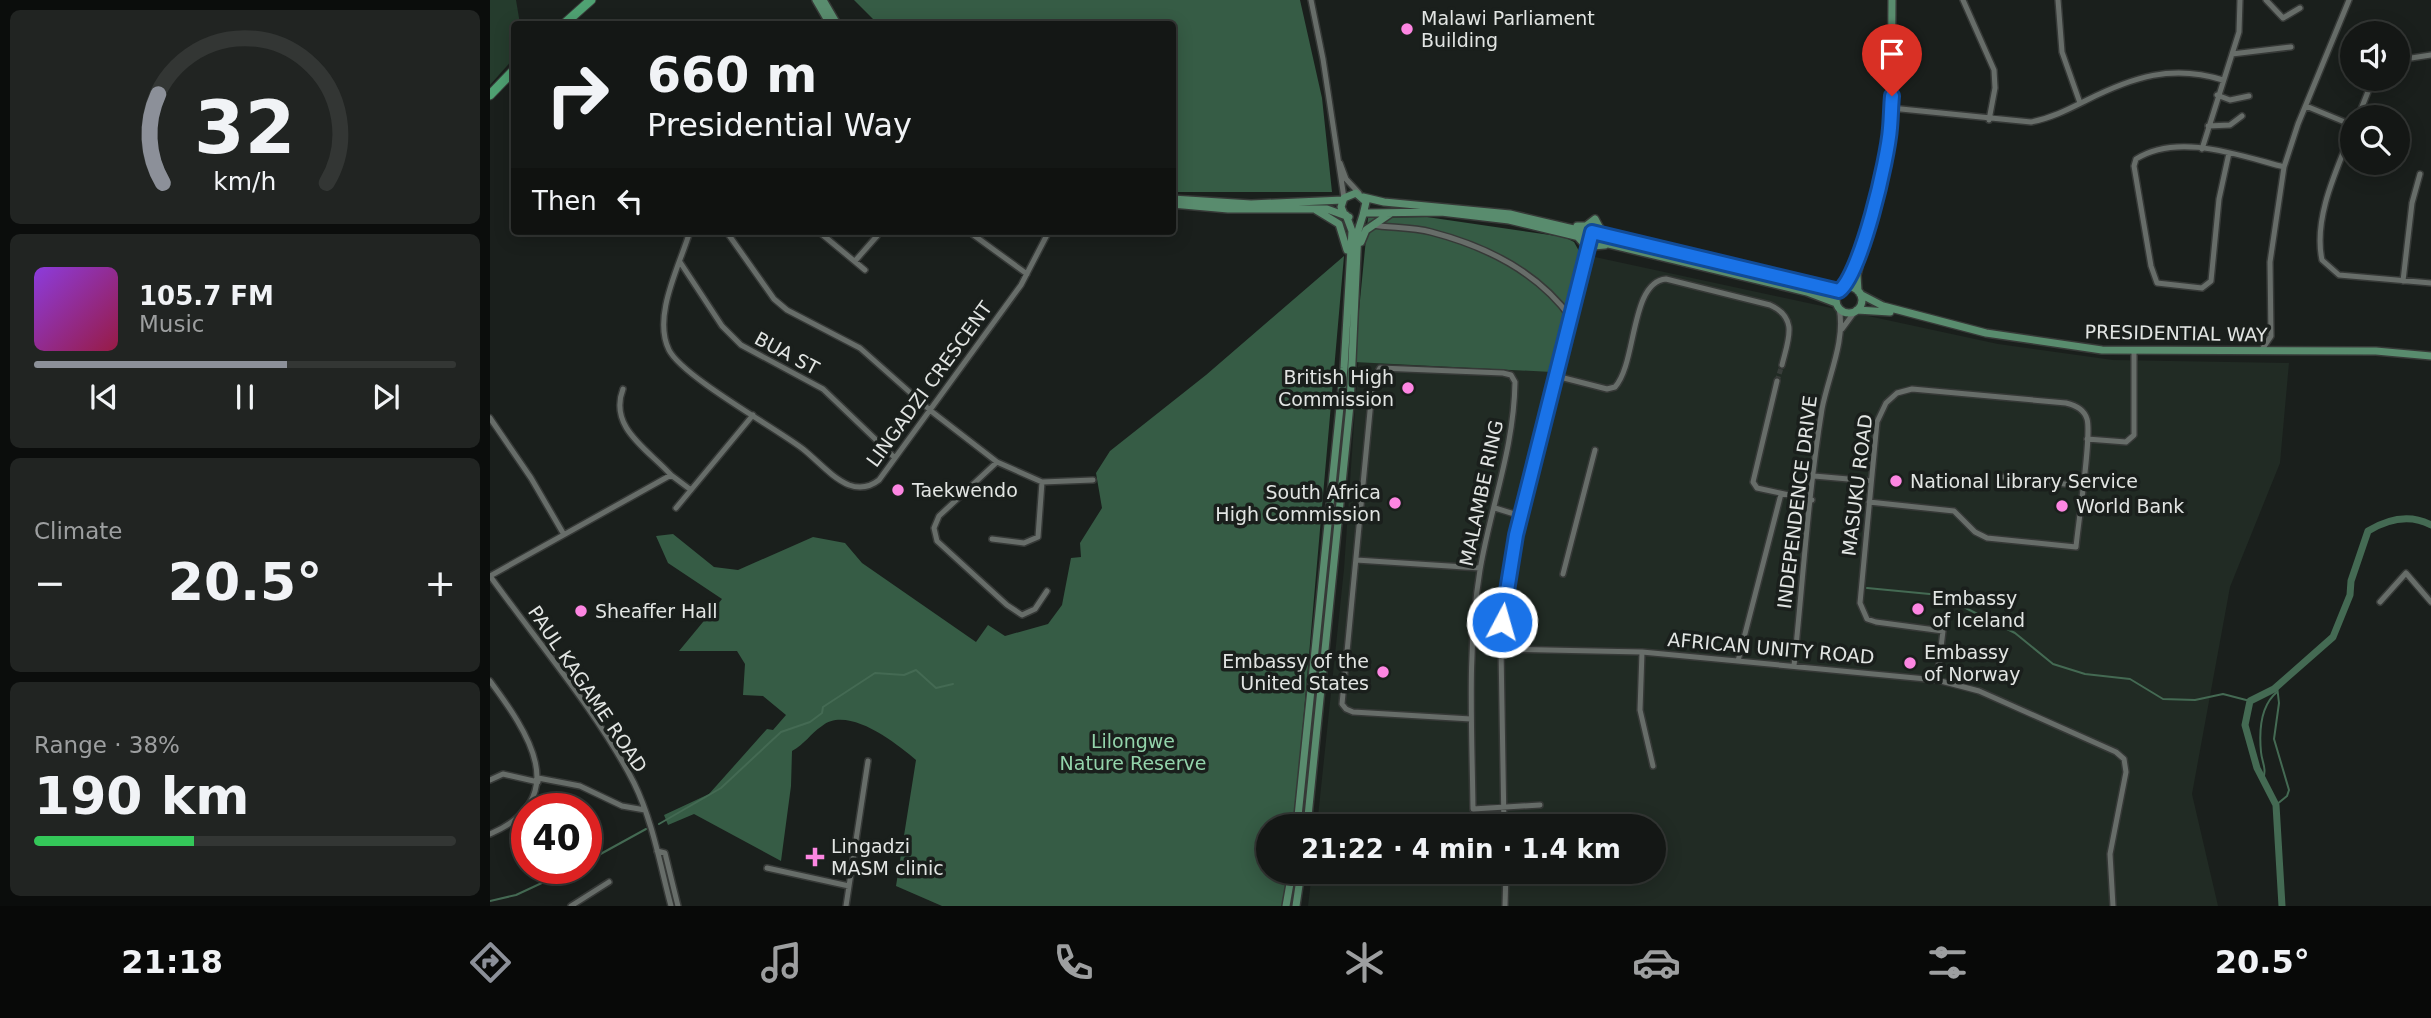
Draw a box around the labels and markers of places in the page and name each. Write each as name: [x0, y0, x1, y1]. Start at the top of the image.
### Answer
place label: Malawi Parliament Building: [1421, 7, 1595, 51]
marker: Malawi Parliament Building: [1399, 21, 1415, 37]
pin: [1862, 24, 1922, 96]
place label: British High Commission: [1278, 366, 1394, 410]
marker: British High Commission: [1400, 380, 1416, 396]
place label: National Library Service: [1910, 470, 2138, 492]
marker: National Library Service: [1888, 473, 1904, 489]
place label: Taekwendo: [911, 479, 1018, 501]
place label: South Africa High Commission: [1215, 481, 1381, 525]
marker: Taekwendo: [890, 482, 906, 498]
marker: South Africa High Commission: [1387, 495, 1403, 511]
place label: World Bank: [2076, 495, 2184, 517]
marker: World Bank: [2054, 498, 2070, 514]
place label: Embassy of Iceland: [1932, 587, 2025, 631]
place label: Sheaffer Hall: [595, 600, 718, 622]
marker: Embassy of Iceland: [1910, 601, 1926, 617]
marker: Sheaffer Hall: [573, 603, 589, 619]
place label: Embassy of Norway: [1924, 641, 2020, 685]
place label: Embassy of the United States: [1222, 650, 1369, 694]
marker: Embassy of Norway: [1902, 655, 1918, 671]
marker: Embassy of the United States: [1375, 664, 1391, 680]
place label: Lingadzi MASM clinic: [831, 835, 944, 879]
marker: Lingadzi MASM clinic: [805, 847, 825, 867]

